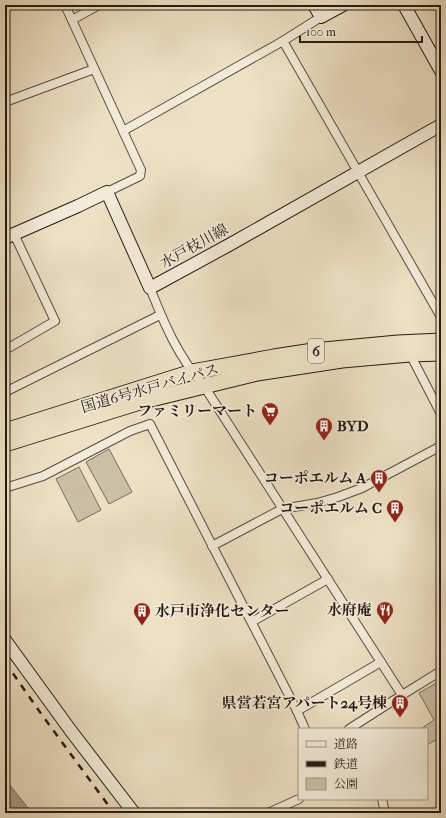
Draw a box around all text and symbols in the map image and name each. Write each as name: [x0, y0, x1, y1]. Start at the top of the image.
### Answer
scale bar: [300, 18, 422, 44]
text: 100 m: [306, 25, 336, 39]
street label: 水戸枝川線: [157, 220, 231, 272]
road number: 6: [308, 339, 324, 363]
street label: 国道6号水戸バイパス: [79, 360, 221, 416]
supermarket icon: ファミリーマート: [260, 401, 280, 426]
place label: ファミリーマート: [137, 402, 257, 420]
building icon: BYD: [314, 416, 334, 441]
place label: BYD: [337, 417, 369, 435]
building icon: コーポエルム A: [369, 468, 389, 493]
place label: コーポエルム A: [264, 469, 367, 487]
building icon: コーポエルム C: [385, 498, 405, 523]
place label: コーポエルム C: [279, 499, 382, 517]
restaurant icon: 水府庵: [375, 600, 395, 625]
building icon: 水戸市浄化センター: [132, 601, 152, 626]
place label: 水府庵: [327, 601, 372, 619]
place label: 水戸市浄化センター: [155, 602, 289, 620]
building icon: 県営若宮アパート24号棟: [390, 693, 410, 718]
place label: 県営若宮アパート24号棟: [222, 694, 387, 712]
legend: [298, 728, 428, 800]
text: 道路: [334, 737, 358, 751]
text: 鉄道: [333, 757, 358, 771]
text: 公園: [334, 777, 358, 791]

